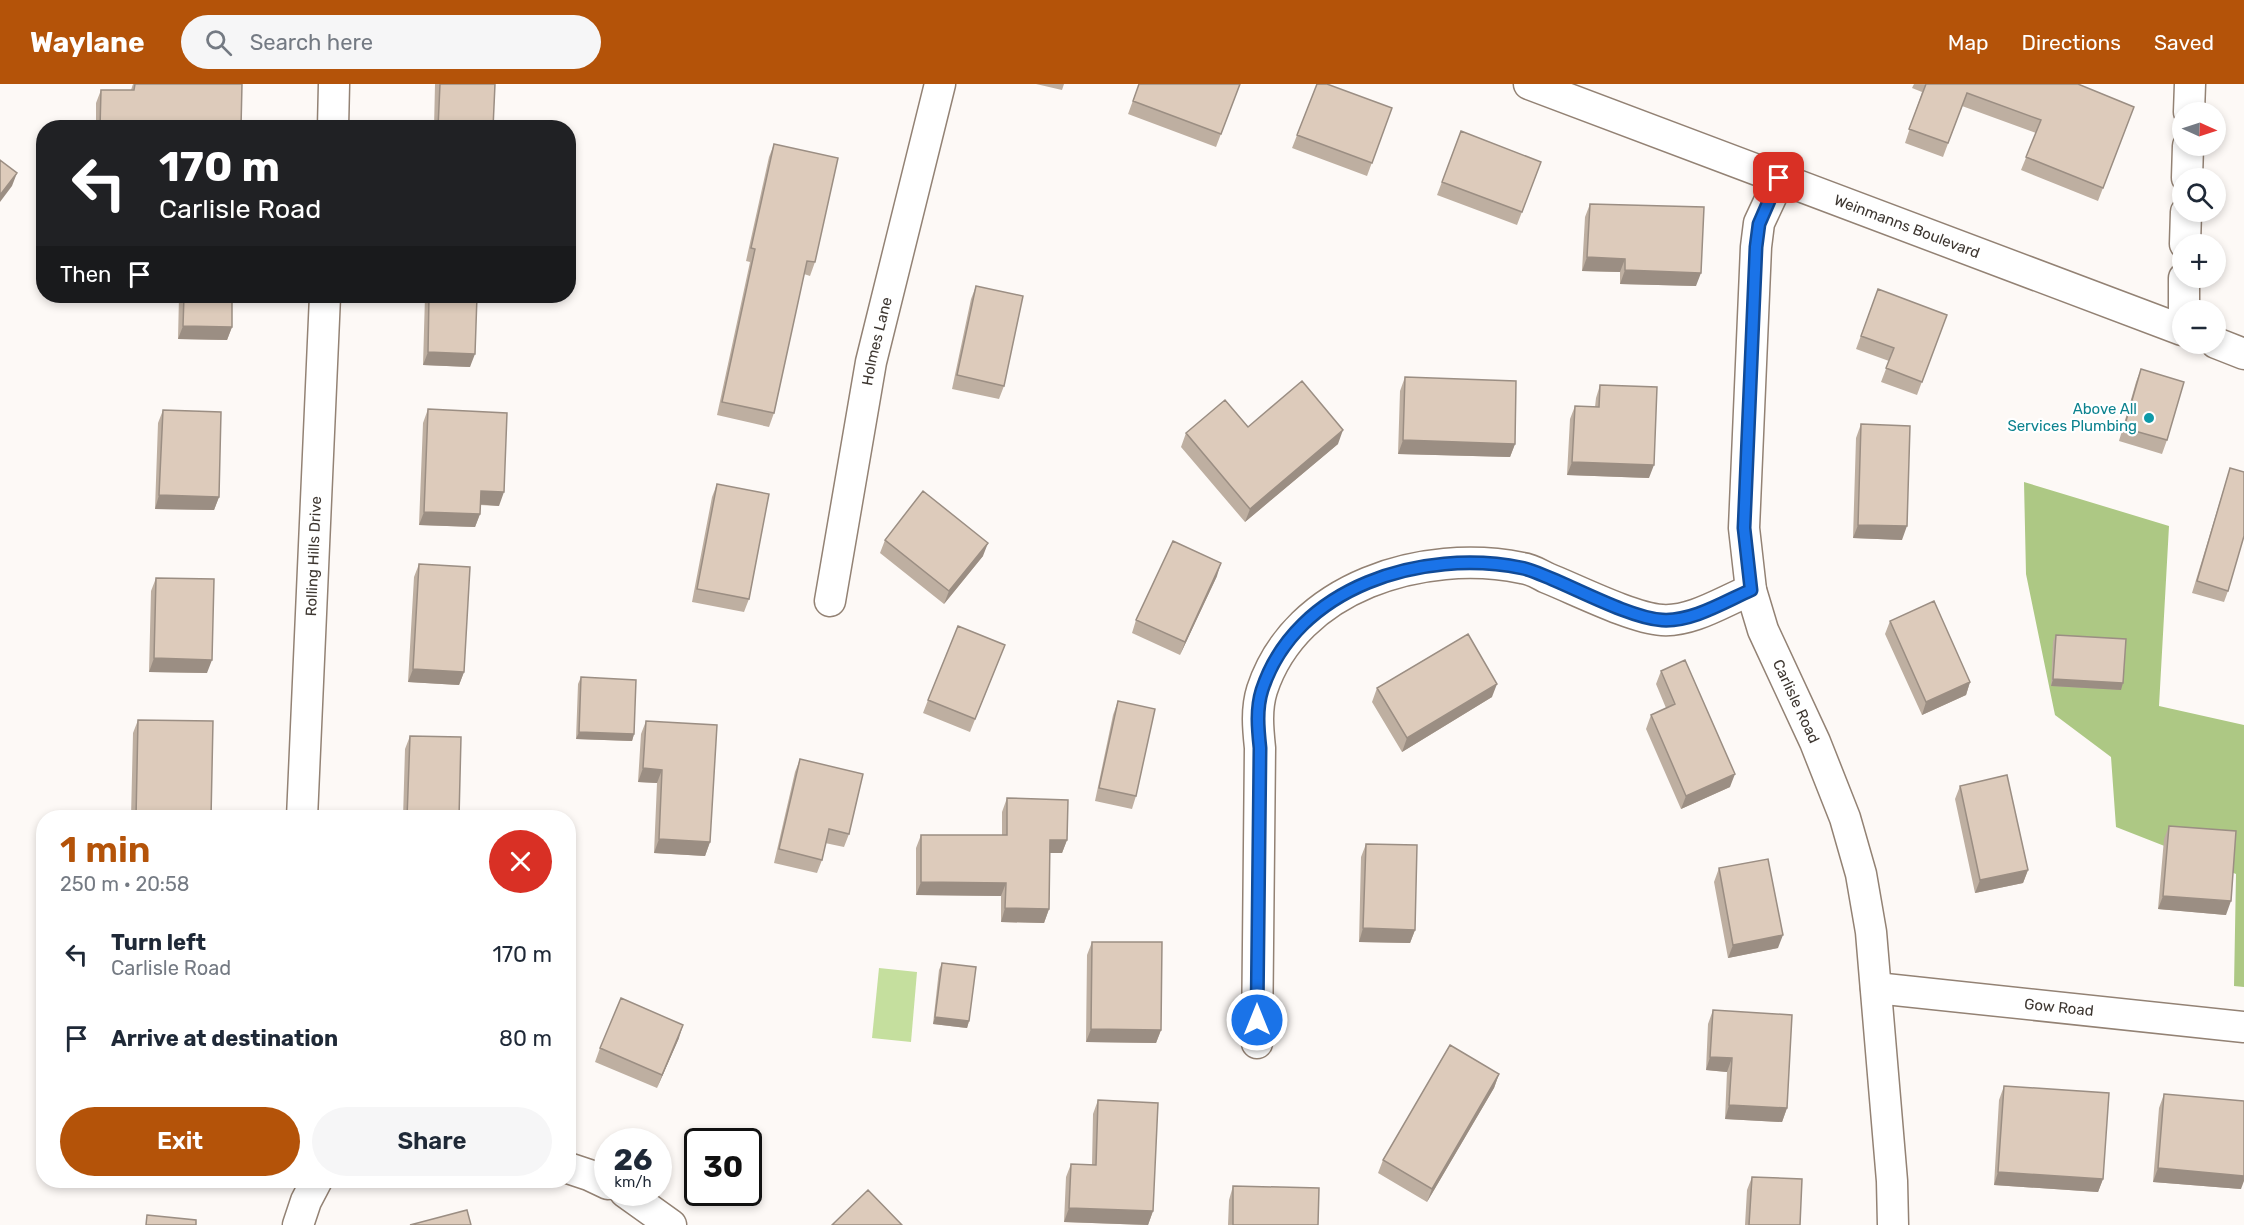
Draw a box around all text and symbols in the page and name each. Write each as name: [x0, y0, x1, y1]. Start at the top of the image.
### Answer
search box: [181, 15, 601, 69]
text: Waylane: [30, 26, 145, 59]
icon: search: [202, 26, 235, 59]
text: Search here: [250, 29, 373, 56]
text: Map: [1948, 30, 1989, 55]
text: Directions: [2022, 30, 2121, 55]
text: Saved: [2154, 30, 2214, 55]
north arrow: [2172, 102, 2226, 156]
map controls: [2172, 102, 2226, 354]
text: 170 m: [159, 142, 280, 192]
icon: left: [60, 144, 138, 222]
pin: [1753, 152, 1804, 203]
icon: arrive: [1762, 161, 1795, 194]
button: search: [2172, 168, 2226, 222]
street label: Weinmanns Boulevard: [1832, 191, 1982, 262]
text: Carlisle Road: [159, 193, 321, 225]
button: +: [2172, 234, 2226, 288]
icon: arrive: [123, 258, 156, 291]
text: Then: [60, 261, 111, 288]
street label: Holmes Lane: [858, 295, 896, 387]
button: −: [2172, 300, 2226, 354]
place label: Above All Services Plumbing: [2007, 400, 2137, 435]
marker: Above All Services Plumbing: [2142, 411, 2156, 425]
street label: Rolling Hills Drive: [302, 496, 325, 617]
street label: Carlisle Road: [1769, 657, 1823, 746]
text: 1 min: [60, 828, 151, 871]
button: close: [489, 830, 552, 893]
text: 250 m · 20:58: [60, 872, 190, 896]
text: Turn left: [111, 929, 206, 956]
icon: left: [60, 938, 93, 971]
text: 170 m: [492, 941, 552, 968]
text: Carlisle Road: [111, 956, 231, 980]
position arrow: [1225, 988, 1289, 1052]
street label: Gow Road: [2023, 995, 2095, 1020]
icon: arrive: [60, 1022, 93, 1055]
text: Arrive at destination: [111, 1025, 338, 1052]
text: 80 m: [499, 1025, 552, 1052]
button: Exit: [60, 1107, 300, 1176]
button: Share: [312, 1107, 552, 1176]
speed limit sign: 30: [684, 1128, 762, 1206]
text: 26: [613, 1142, 653, 1178]
text: km/h: [614, 1173, 652, 1191]

